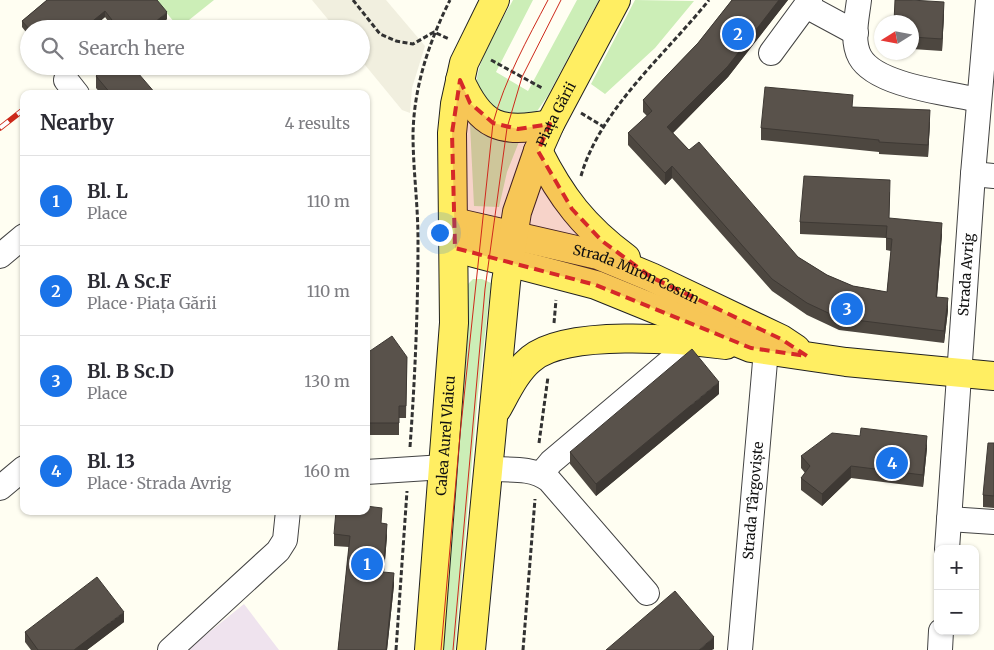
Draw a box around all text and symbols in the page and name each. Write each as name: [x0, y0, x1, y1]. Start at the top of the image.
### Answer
pin: 2: [722, 15, 754, 53]
north arrow: [874, 15, 919, 60]
search box: [20, 20, 370, 75]
icon: search: [38, 34, 66, 62]
text: Search here: [78, 36, 185, 60]
street label: Piața Gării: [532, 78, 580, 149]
text: Nearby: [40, 109, 114, 136]
text: 4 results: [284, 113, 350, 133]
text: Bl. L: [87, 179, 128, 203]
text: 1: [52, 191, 60, 211]
text: 110 m: [307, 191, 350, 211]
text: Place: [87, 203, 127, 223]
your location: [427, 220, 453, 246]
street label: Strada Avrig: [954, 232, 978, 317]
street label: Strada Miron Costin: [571, 241, 702, 308]
text: Bl. A Sc.F: [87, 269, 172, 293]
text: 2: [51, 281, 61, 301]
text: 110 m: [307, 281, 350, 301]
pin: 3: [831, 290, 863, 328]
text: Place · Piața Gării: [87, 293, 217, 313]
text: Bl. B Sc.D: [87, 359, 174, 383]
text: 3: [51, 371, 61, 391]
text: 130 m: [304, 371, 350, 391]
street label: Calea Aurel Vlaicu: [432, 375, 459, 496]
text: Place: [87, 383, 127, 403]
street label: Strada Târgoviște: [739, 441, 767, 560]
pin: 4: [876, 444, 908, 482]
text: Bl. 13: [87, 449, 135, 473]
text: 4: [51, 461, 61, 481]
text: 160 m: [304, 461, 350, 481]
text: Place · Strada Avrig: [87, 473, 231, 493]
pin: 1: [351, 545, 383, 583]
map controls: [934, 545, 979, 635]
button: +: [934, 545, 979, 590]
button: −: [934, 590, 979, 635]

